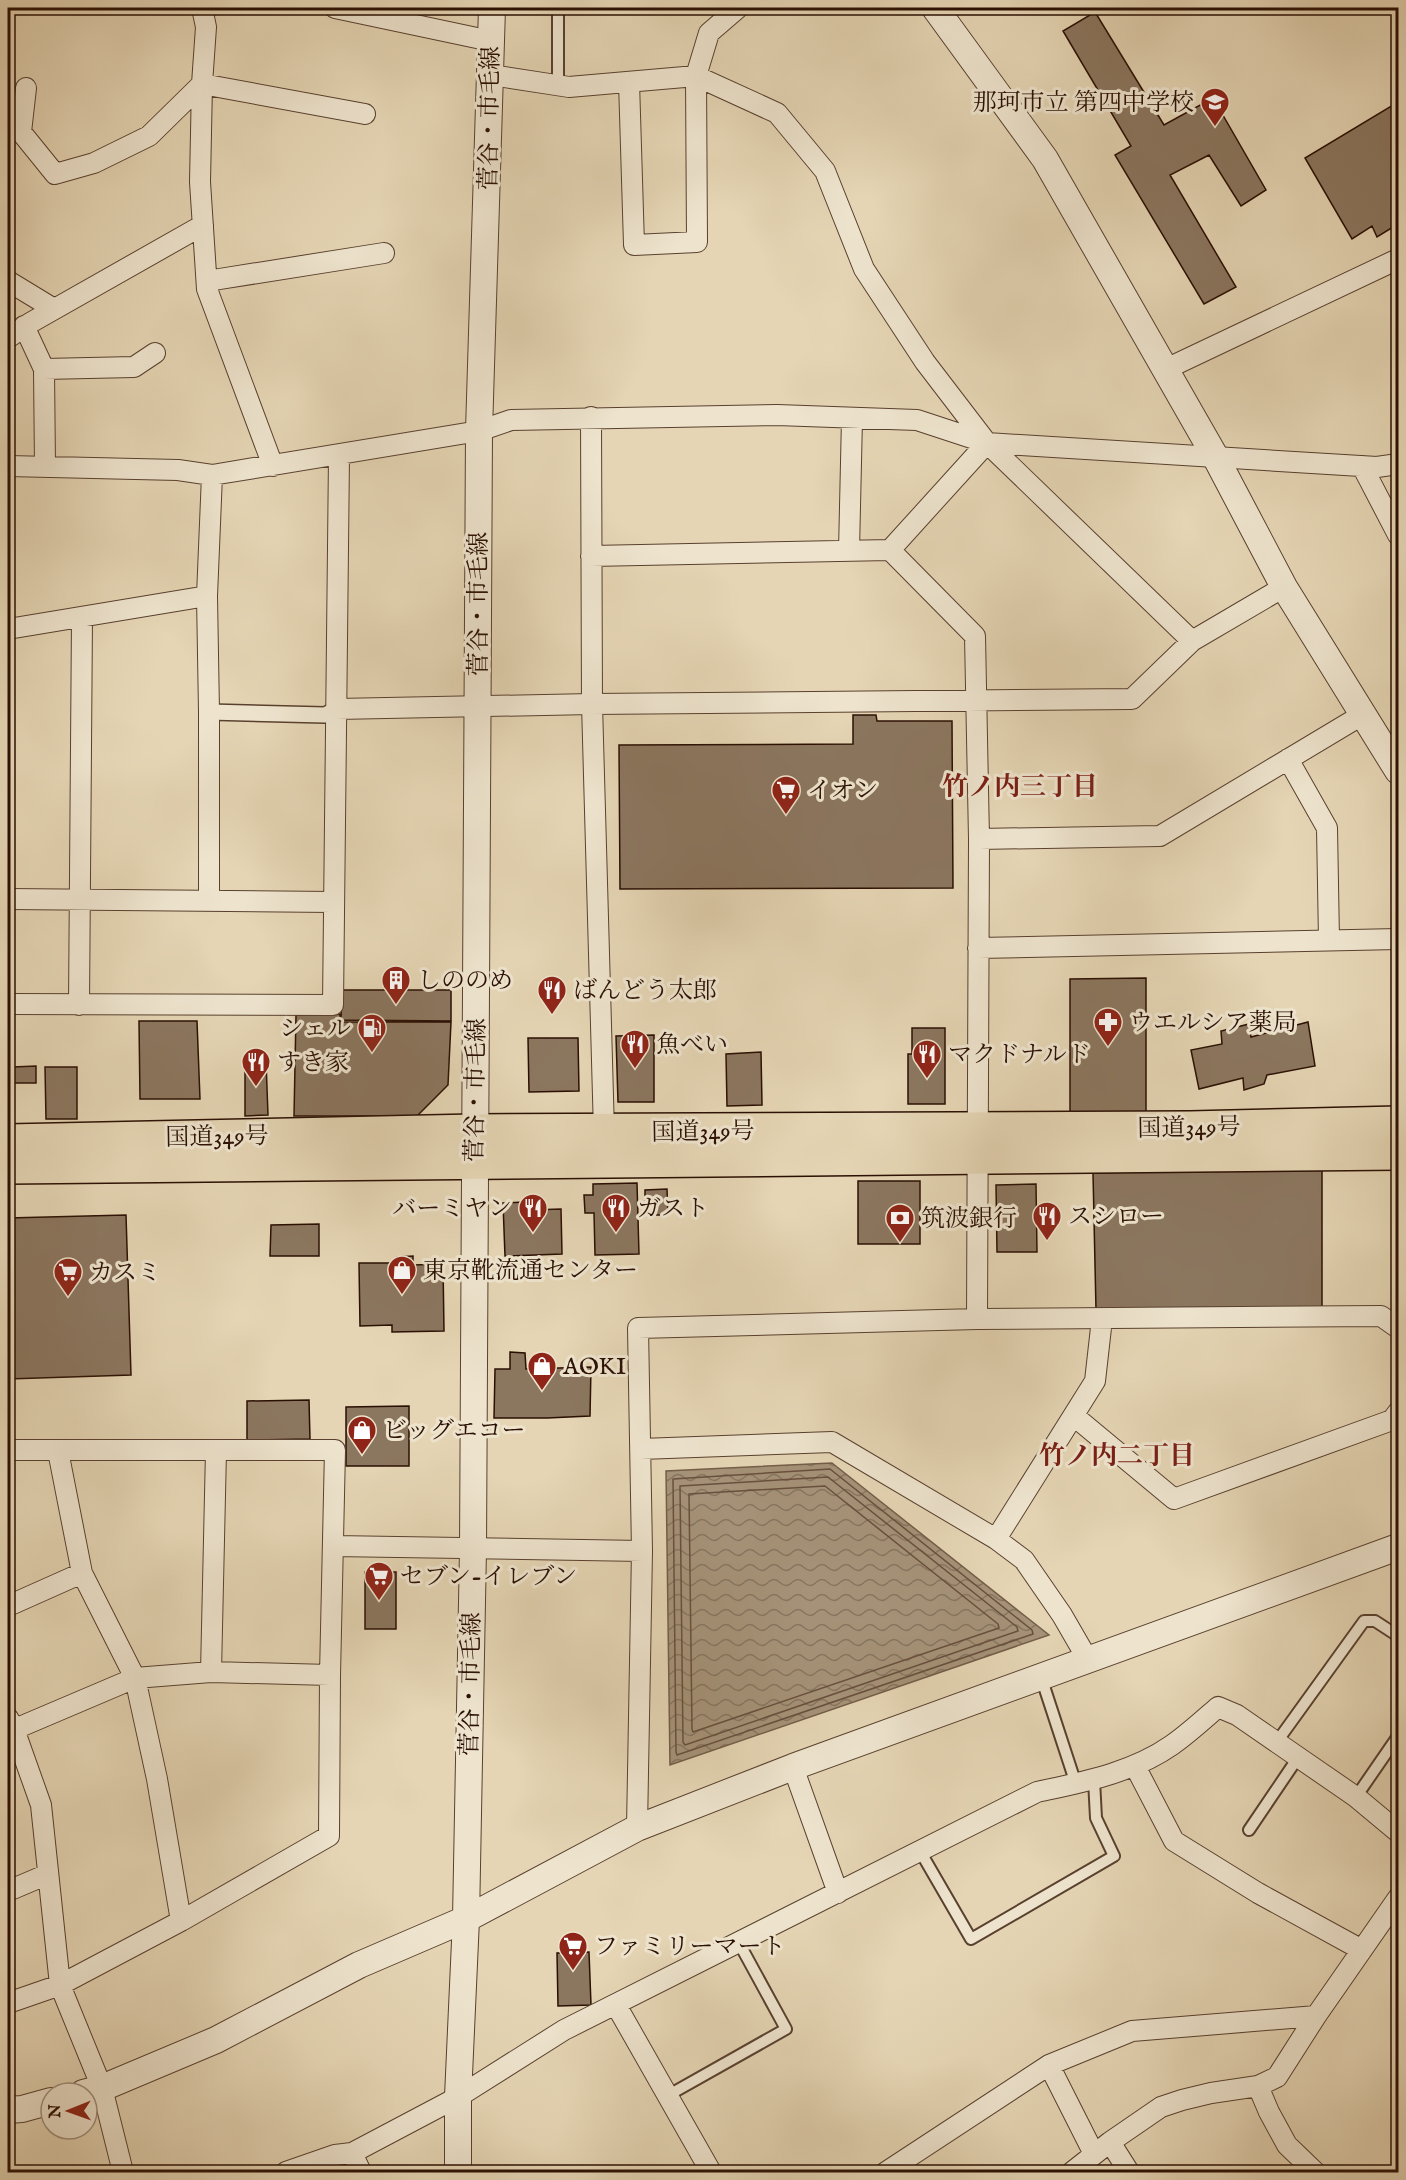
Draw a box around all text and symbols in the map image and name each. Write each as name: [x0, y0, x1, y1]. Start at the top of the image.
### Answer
street label: 菅谷・市毛線: [474, 46, 507, 190]
school or university icon: 那珂市立 第四中学校: [1199, 86, 1231, 128]
place label: 那珂市立 第四中学校: [973, 88, 1194, 119]
street label: 菅谷・市毛線: [464, 532, 495, 676]
district label: 竹ノ内三丁目: [942, 771, 1098, 804]
supermarket icon: イオン: [770, 774, 802, 816]
place label: イオン: [807, 776, 878, 807]
building icon: しののめ: [380, 964, 412, 1006]
place label: しののめ: [417, 966, 513, 997]
restaurant icon: ばんどう太郎: [536, 974, 568, 1016]
place label: ばんどう太郎: [573, 976, 717, 1007]
pharmacy icon: ウエルシア薬局: [1092, 1006, 1124, 1048]
place label: ウエルシア薬局: [1129, 1008, 1296, 1039]
fuel station icon: シェル: [356, 1012, 388, 1054]
place label: シェル: [279, 1014, 351, 1045]
street label: 菅谷・市毛線: [460, 1018, 493, 1162]
restaurant icon: 魚べい: [619, 1028, 651, 1070]
place label: 魚べい: [656, 1030, 728, 1061]
restaurant icon: マクドナルド: [911, 1038, 943, 1080]
place label: マクドナルド: [948, 1040, 1091, 1071]
restaurant icon: すき家: [240, 1046, 272, 1088]
place label: すき家: [277, 1048, 349, 1079]
street label: 国道349号: [1137, 1112, 1241, 1145]
street label: 国道349号: [651, 1116, 755, 1149]
street label: 国道349号: [165, 1121, 269, 1154]
restaurant icon: バーミヤン: [517, 1192, 549, 1234]
restaurant icon: ガスト: [600, 1192, 632, 1234]
place label: バーミヤン: [392, 1194, 512, 1225]
place label: ガスト: [637, 1194, 709, 1225]
restaurant icon: スシロー: [1031, 1200, 1063, 1242]
bank icon: 筑波銀行: [884, 1202, 916, 1244]
place label: スシロー: [1068, 1202, 1164, 1233]
place label: 筑波銀行: [921, 1204, 1017, 1235]
shop icon: 東京靴流通センター: [386, 1254, 418, 1296]
supermarket icon: カスミ: [52, 1256, 84, 1298]
place label: 東京靴流通センター: [423, 1256, 638, 1287]
place label: カスミ: [89, 1258, 161, 1289]
shop icon: AOKI: [526, 1350, 558, 1392]
place label: AOKI: [562, 1352, 626, 1383]
shop icon: ビッグエコー: [346, 1414, 378, 1456]
place label: ビッグエコー: [383, 1416, 526, 1447]
district label: 竹ノ内二丁目: [1039, 1440, 1195, 1473]
supermarket icon: セブン-イレブン: [363, 1560, 395, 1602]
place label: セブン-イレブン: [400, 1562, 577, 1593]
street label: 菅谷・市毛線: [455, 1612, 488, 1756]
supermarket icon: ファミリーマート: [557, 1930, 589, 1972]
place label: ファミリーマート: [594, 1932, 786, 1963]
north arrow: [39, 2081, 99, 2141]
text: N: [46, 2104, 66, 2119]

